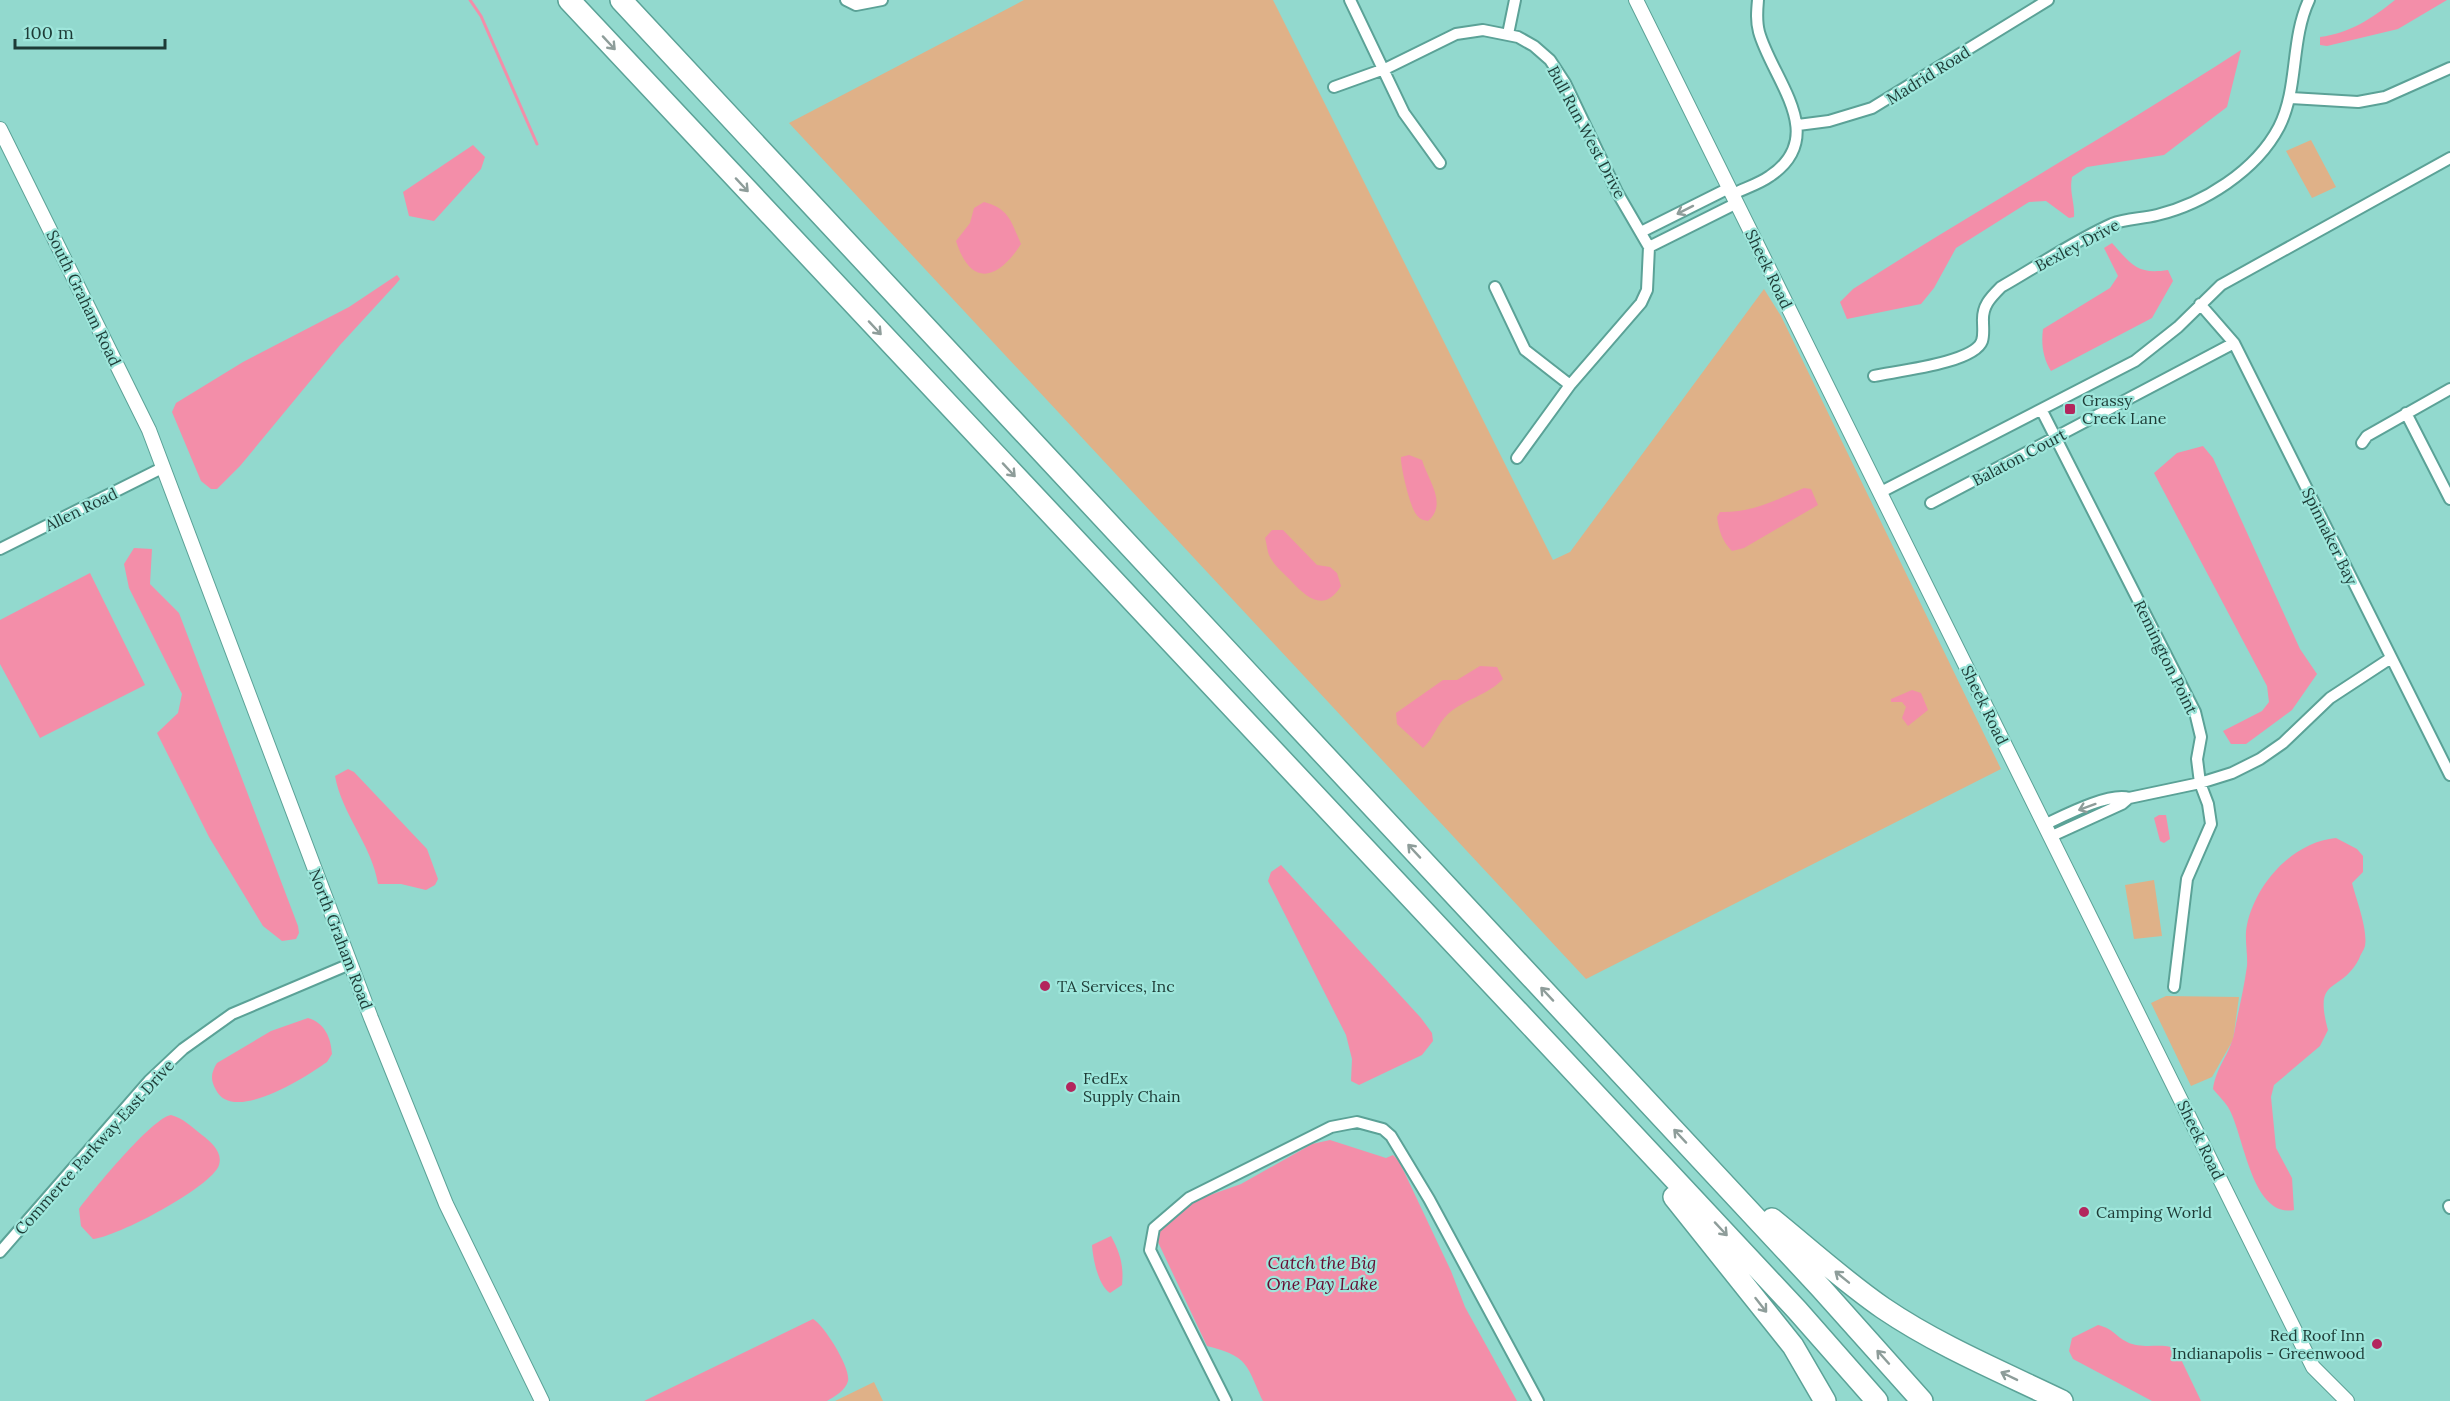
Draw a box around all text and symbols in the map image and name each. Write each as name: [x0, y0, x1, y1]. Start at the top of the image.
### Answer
scale bar: [15, 12, 165, 50]
text: 100 m: [24, 21, 74, 44]
one-way arrow: [602, 35, 616, 50]
street label: Madrid Road: [1882, 41, 1974, 109]
street label: Bull Run West Drive: [1544, 62, 1631, 202]
one-way arrow: [735, 178, 749, 193]
one-way arrow: [1677, 204, 1694, 216]
street label: Bexley Drive: [2031, 214, 2123, 276]
street label: Sheek Road: [1741, 226, 1797, 312]
street label: South Graham Road: [42, 227, 126, 370]
one-way arrow: [868, 320, 882, 335]
place label: Grassy Creek Lane: [2082, 390, 2167, 428]
marker: Grassy Creek Lane: [2063, 402, 2077, 416]
street label: Balaton Court: [1969, 423, 2070, 490]
one-way arrow: [1001, 462, 1016, 477]
street label: Allen Road: [40, 483, 121, 536]
street label: Spinnaker Bay: [2298, 484, 2362, 588]
street label: Remington Point: [2130, 597, 2203, 718]
street label: Sheek Road: [1957, 662, 2013, 748]
one-way arrow: [2078, 802, 2097, 813]
one-way arrow: [1407, 844, 1421, 859]
street label: North Graham Road: [305, 866, 377, 1013]
place label: TA Services, Inc: [1057, 976, 1175, 996]
marker: TA Services, Inc: [1038, 979, 1052, 993]
one-way arrow: [1540, 986, 1554, 1001]
street label: Commerce Parkway East Drive: [10, 1055, 178, 1239]
place label: FedEx Supply Chain: [1083, 1068, 1181, 1106]
marker: FedEx Supply Chain: [1064, 1080, 1078, 1094]
street label: Sheek Road: [2173, 1097, 2229, 1183]
one-way arrow: [1673, 1129, 1687, 1144]
place label: Camping World: [2096, 1202, 2212, 1222]
marker: Camping World: [2077, 1205, 2091, 1219]
one-way arrow: [1714, 1221, 1728, 1236]
water label: Catch the Big One Pay Lake: [1267, 1251, 1377, 1295]
one-way arrow: [1834, 1271, 1850, 1284]
one-way arrow: [1755, 1296, 1768, 1312]
place label: Red Roof Inn Indianapolis - Greenwood: [2172, 1325, 2365, 1363]
marker: Red Roof Inn Indianapolis - Greenwood: [2370, 1337, 2384, 1351]
one-way arrow: [1876, 1350, 1890, 1365]
one-way arrow: [2001, 1369, 2019, 1381]

